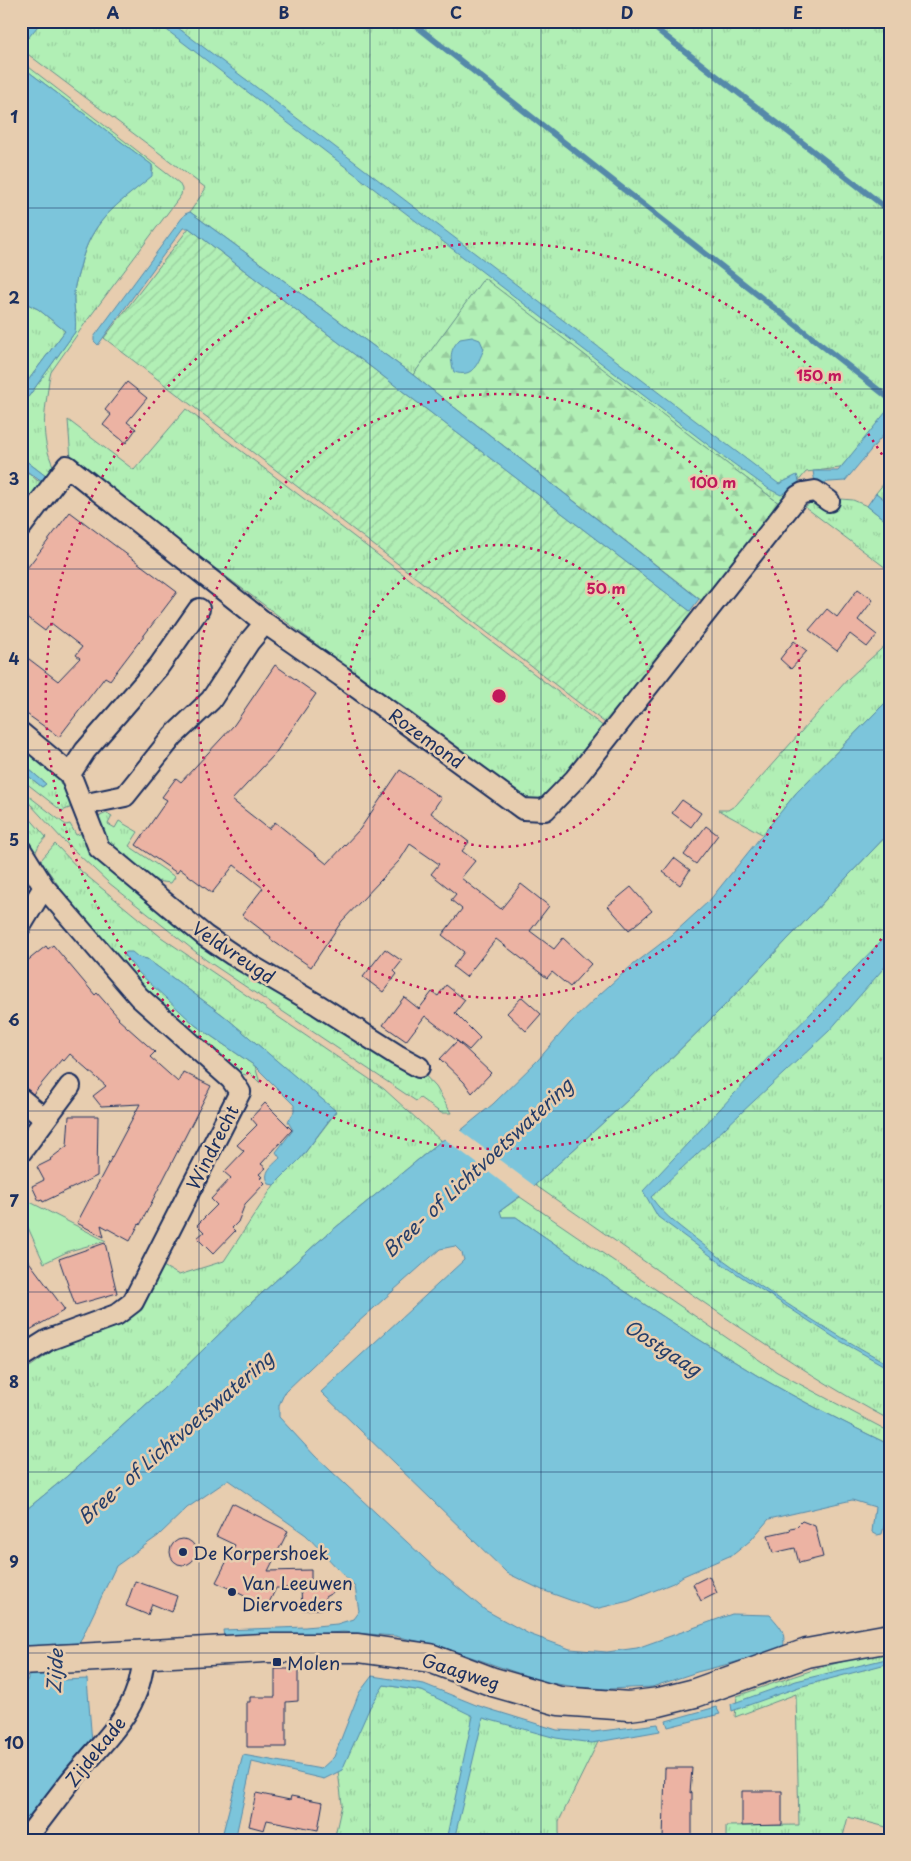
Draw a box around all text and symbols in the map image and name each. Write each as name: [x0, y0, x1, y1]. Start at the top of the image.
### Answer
text: A: [107, 0, 120, 24]
text: B: [279, 0, 290, 24]
text: C: [450, 0, 462, 24]
text: D: [621, 0, 633, 24]
text: E: [793, 0, 803, 24]
text: 1: [10, 104, 18, 128]
text: 2: [8, 285, 20, 309]
text: 150 m: [796, 363, 842, 386]
text: 3: [9, 466, 19, 490]
text: 100 m: [690, 470, 736, 493]
text: 50 m: [587, 576, 625, 599]
text: 4: [9, 646, 20, 670]
centre of rings: [490, 687, 508, 705]
street label: Rozemond: [384, 701, 470, 775]
text: 5: [9, 827, 19, 851]
street label: Veldvreugd: [187, 914, 281, 990]
text: 6: [8, 1007, 20, 1031]
water label: Bree- of Lichtvoetswatering: [376, 1070, 579, 1263]
street label: Windrecht: [179, 1100, 245, 1194]
text: 7: [9, 1188, 19, 1212]
water label: Oostgaag: [619, 1312, 708, 1383]
water label: Bree- of Lichtvoetswatering: [71, 1343, 280, 1530]
text: 8: [9, 1369, 19, 1393]
place label: De Korpershoek: [193, 1539, 329, 1566]
marker: De Korpershoek: [177, 1546, 189, 1558]
text: 9: [9, 1549, 19, 1573]
place label: Van Leeuwen Diervoeders: [242, 1569, 353, 1617]
marker: Van Leeuwen Diervoeders: [226, 1586, 238, 1598]
street label: Gaagweg: [418, 1646, 504, 1696]
water label: Zijde: [38, 1647, 70, 1694]
place label: Molen: [287, 1649, 340, 1676]
marker: Molen: [271, 1656, 283, 1668]
street label: Zijdekade: [58, 1710, 132, 1792]
text: 10: [4, 1730, 24, 1754]

